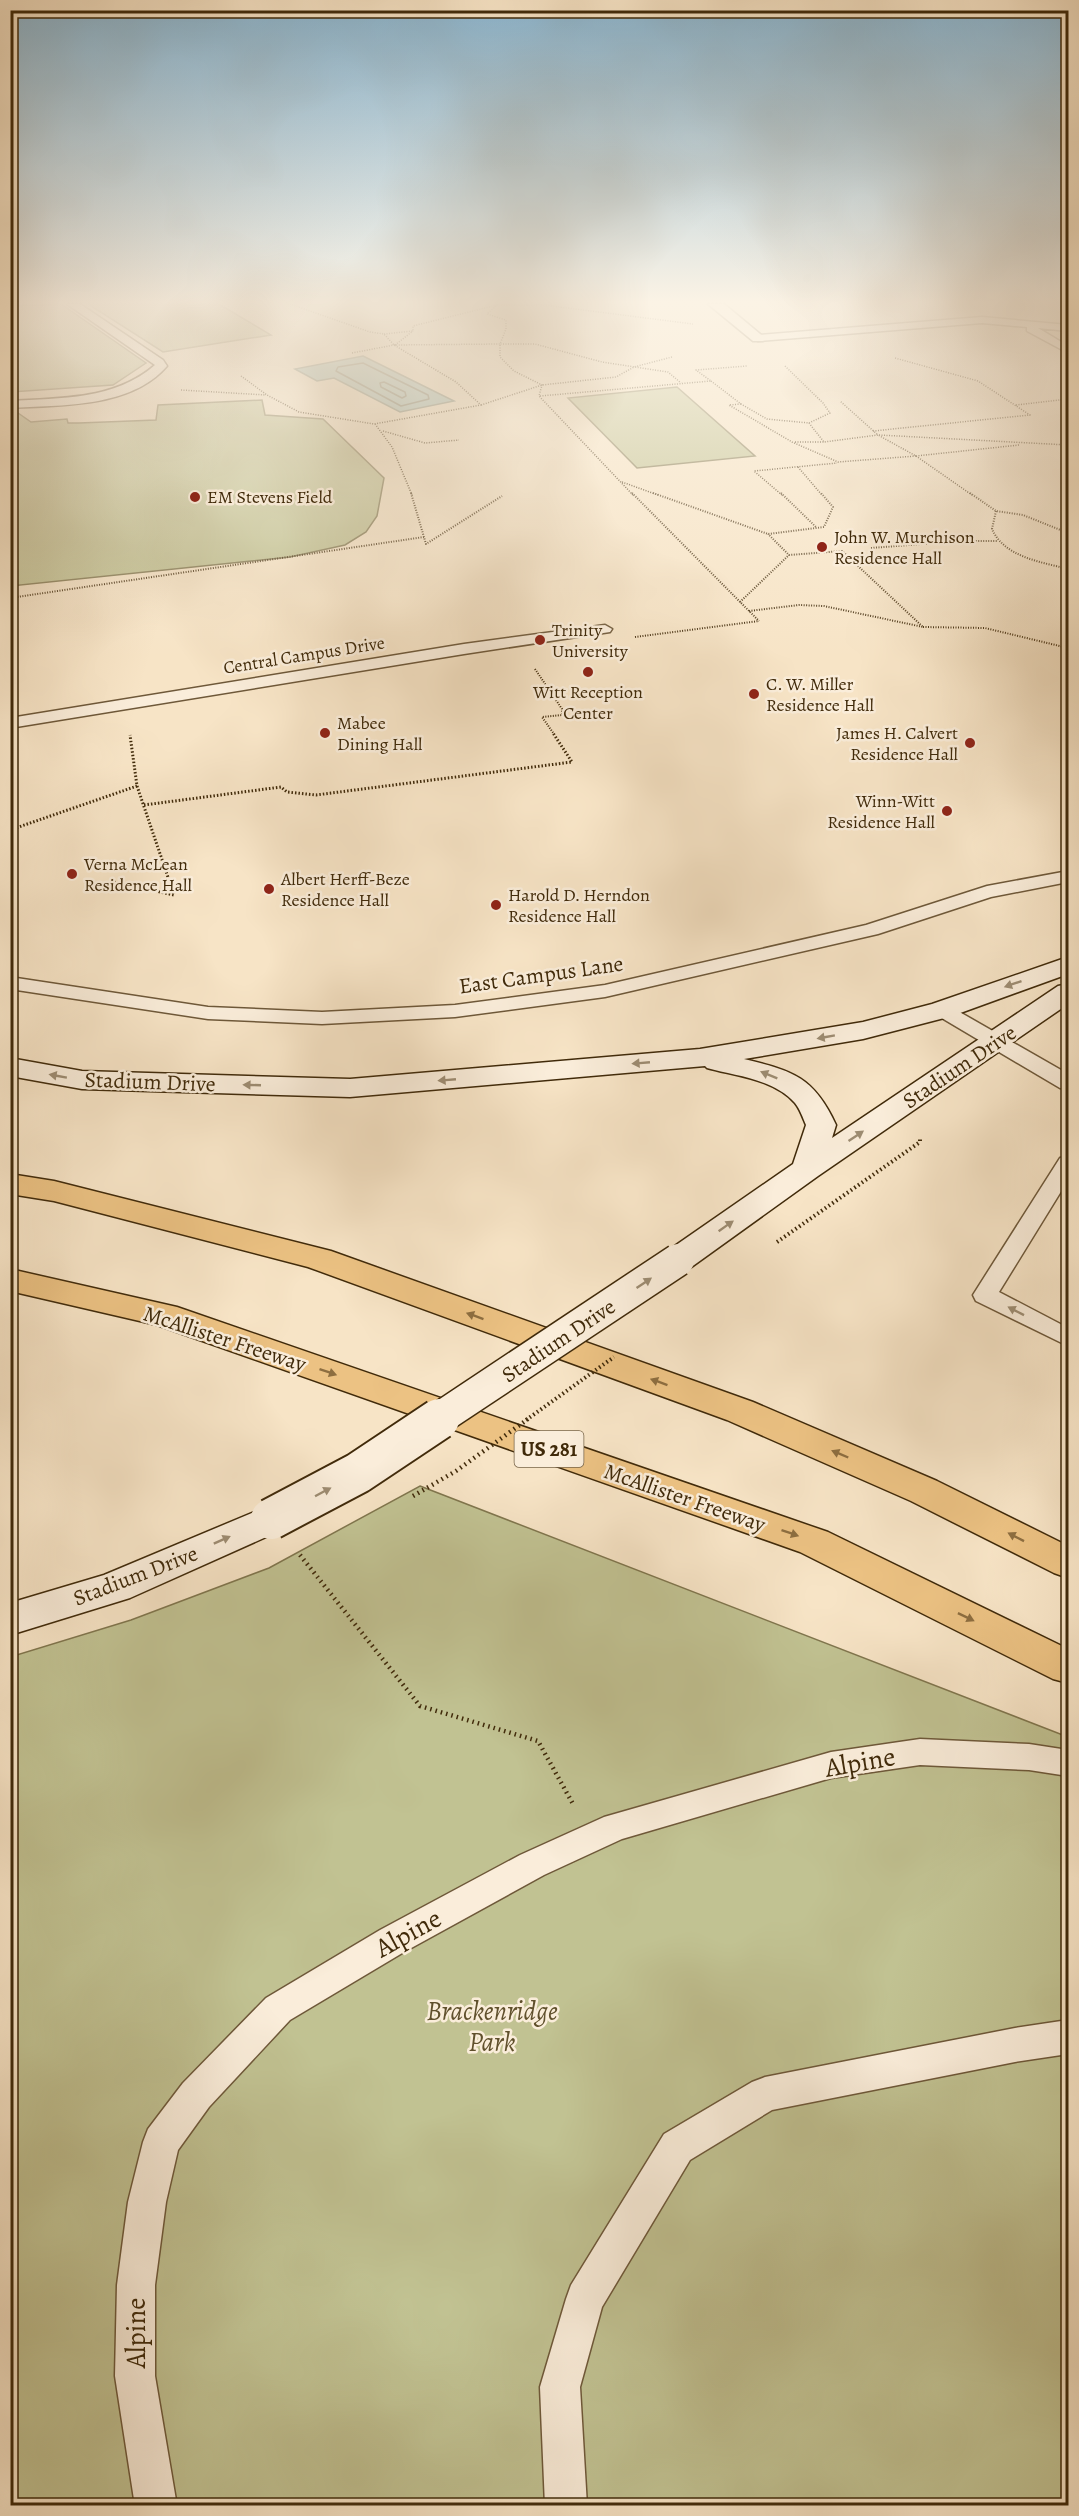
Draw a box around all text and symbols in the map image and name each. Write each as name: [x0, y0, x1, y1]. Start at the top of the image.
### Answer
place label: EM Stevens Field: [207, 485, 333, 509]
marker: EM Stevens Field: [188, 490, 202, 504]
place label: John W. Murchison Residence Hall: [834, 525, 975, 570]
marker: John W. Murchison Residence Hall: [815, 540, 829, 554]
place label: Trinity University: [552, 618, 629, 663]
street label: Central Campus Drive: [222, 630, 386, 680]
marker: Trinity University: [533, 633, 547, 647]
marker: Witt Reception Center: [581, 665, 595, 679]
place label: C. W. Miller Residence Hall: [766, 672, 874, 717]
place label: Witt Reception Center: [532, 680, 643, 725]
marker: C. W. Miller Residence Hall: [747, 687, 761, 701]
place label: Mabee Dining Hall: [337, 711, 423, 756]
place label: James H. Calvert Residence Hall: [836, 721, 959, 766]
marker: Mabee Dining Hall: [318, 726, 332, 740]
marker: James H. Calvert Residence Hall: [963, 736, 977, 750]
place label: Winn-Witt Residence Hall: [827, 789, 936, 834]
marker: Winn-Witt Residence Hall: [940, 804, 954, 818]
place label: Verna McLean Residence Hall: [83, 852, 192, 897]
marker: Verna McLean Residence Hall: [65, 867, 79, 881]
place label: Albert Herff-Beze Residence Hall: [280, 867, 410, 912]
marker: Albert Herff-Beze Residence Hall: [262, 882, 276, 896]
place label: Harold D. Herndon Residence Hall: [508, 883, 650, 928]
marker: Harold D. Herndon Residence Hall: [489, 898, 503, 912]
street label: East Campus Lane: [457, 949, 625, 1001]
one-way arrow: [1004, 980, 1022, 990]
street label: Stadium Drive: [897, 1018, 1022, 1116]
one-way arrow: [816, 1033, 835, 1042]
one-way arrow: [632, 1059, 651, 1068]
street label: Stadium Drive: [84, 1065, 216, 1099]
one-way arrow: [760, 1070, 778, 1079]
one-way arrow: [48, 1071, 67, 1080]
one-way arrow: [437, 1075, 456, 1085]
one-way arrow: [243, 1080, 262, 1090]
one-way arrow: [847, 1130, 863, 1142]
one-way arrow: [718, 1221, 733, 1233]
one-way arrow: [636, 1277, 653, 1288]
street label: Stadium Drive: [496, 1292, 621, 1390]
street label: McAllister Freeway: [140, 1299, 310, 1379]
one-way arrow: [1008, 1306, 1025, 1316]
one-way arrow: [466, 1310, 484, 1320]
one-way arrow: [320, 1368, 338, 1378]
one-way arrow: [650, 1376, 668, 1386]
road number: US 281: [514, 1431, 584, 1467]
one-way arrow: [831, 1450, 848, 1459]
street label: McAllister Freeway: [600, 1456, 770, 1540]
one-way arrow: [314, 1487, 331, 1497]
one-way arrow: [781, 1529, 799, 1539]
one-way arrow: [1008, 1532, 1025, 1542]
one-way arrow: [214, 1535, 232, 1545]
street label: Stadium Drive: [69, 1538, 202, 1613]
one-way arrow: [958, 1612, 975, 1622]
street label: Alpine: [821, 1738, 898, 1786]
street label: Alpine: [368, 1900, 448, 1966]
park label: Brackenridge Park: [426, 1993, 558, 2060]
street label: Alpine: [118, 2298, 154, 2369]

